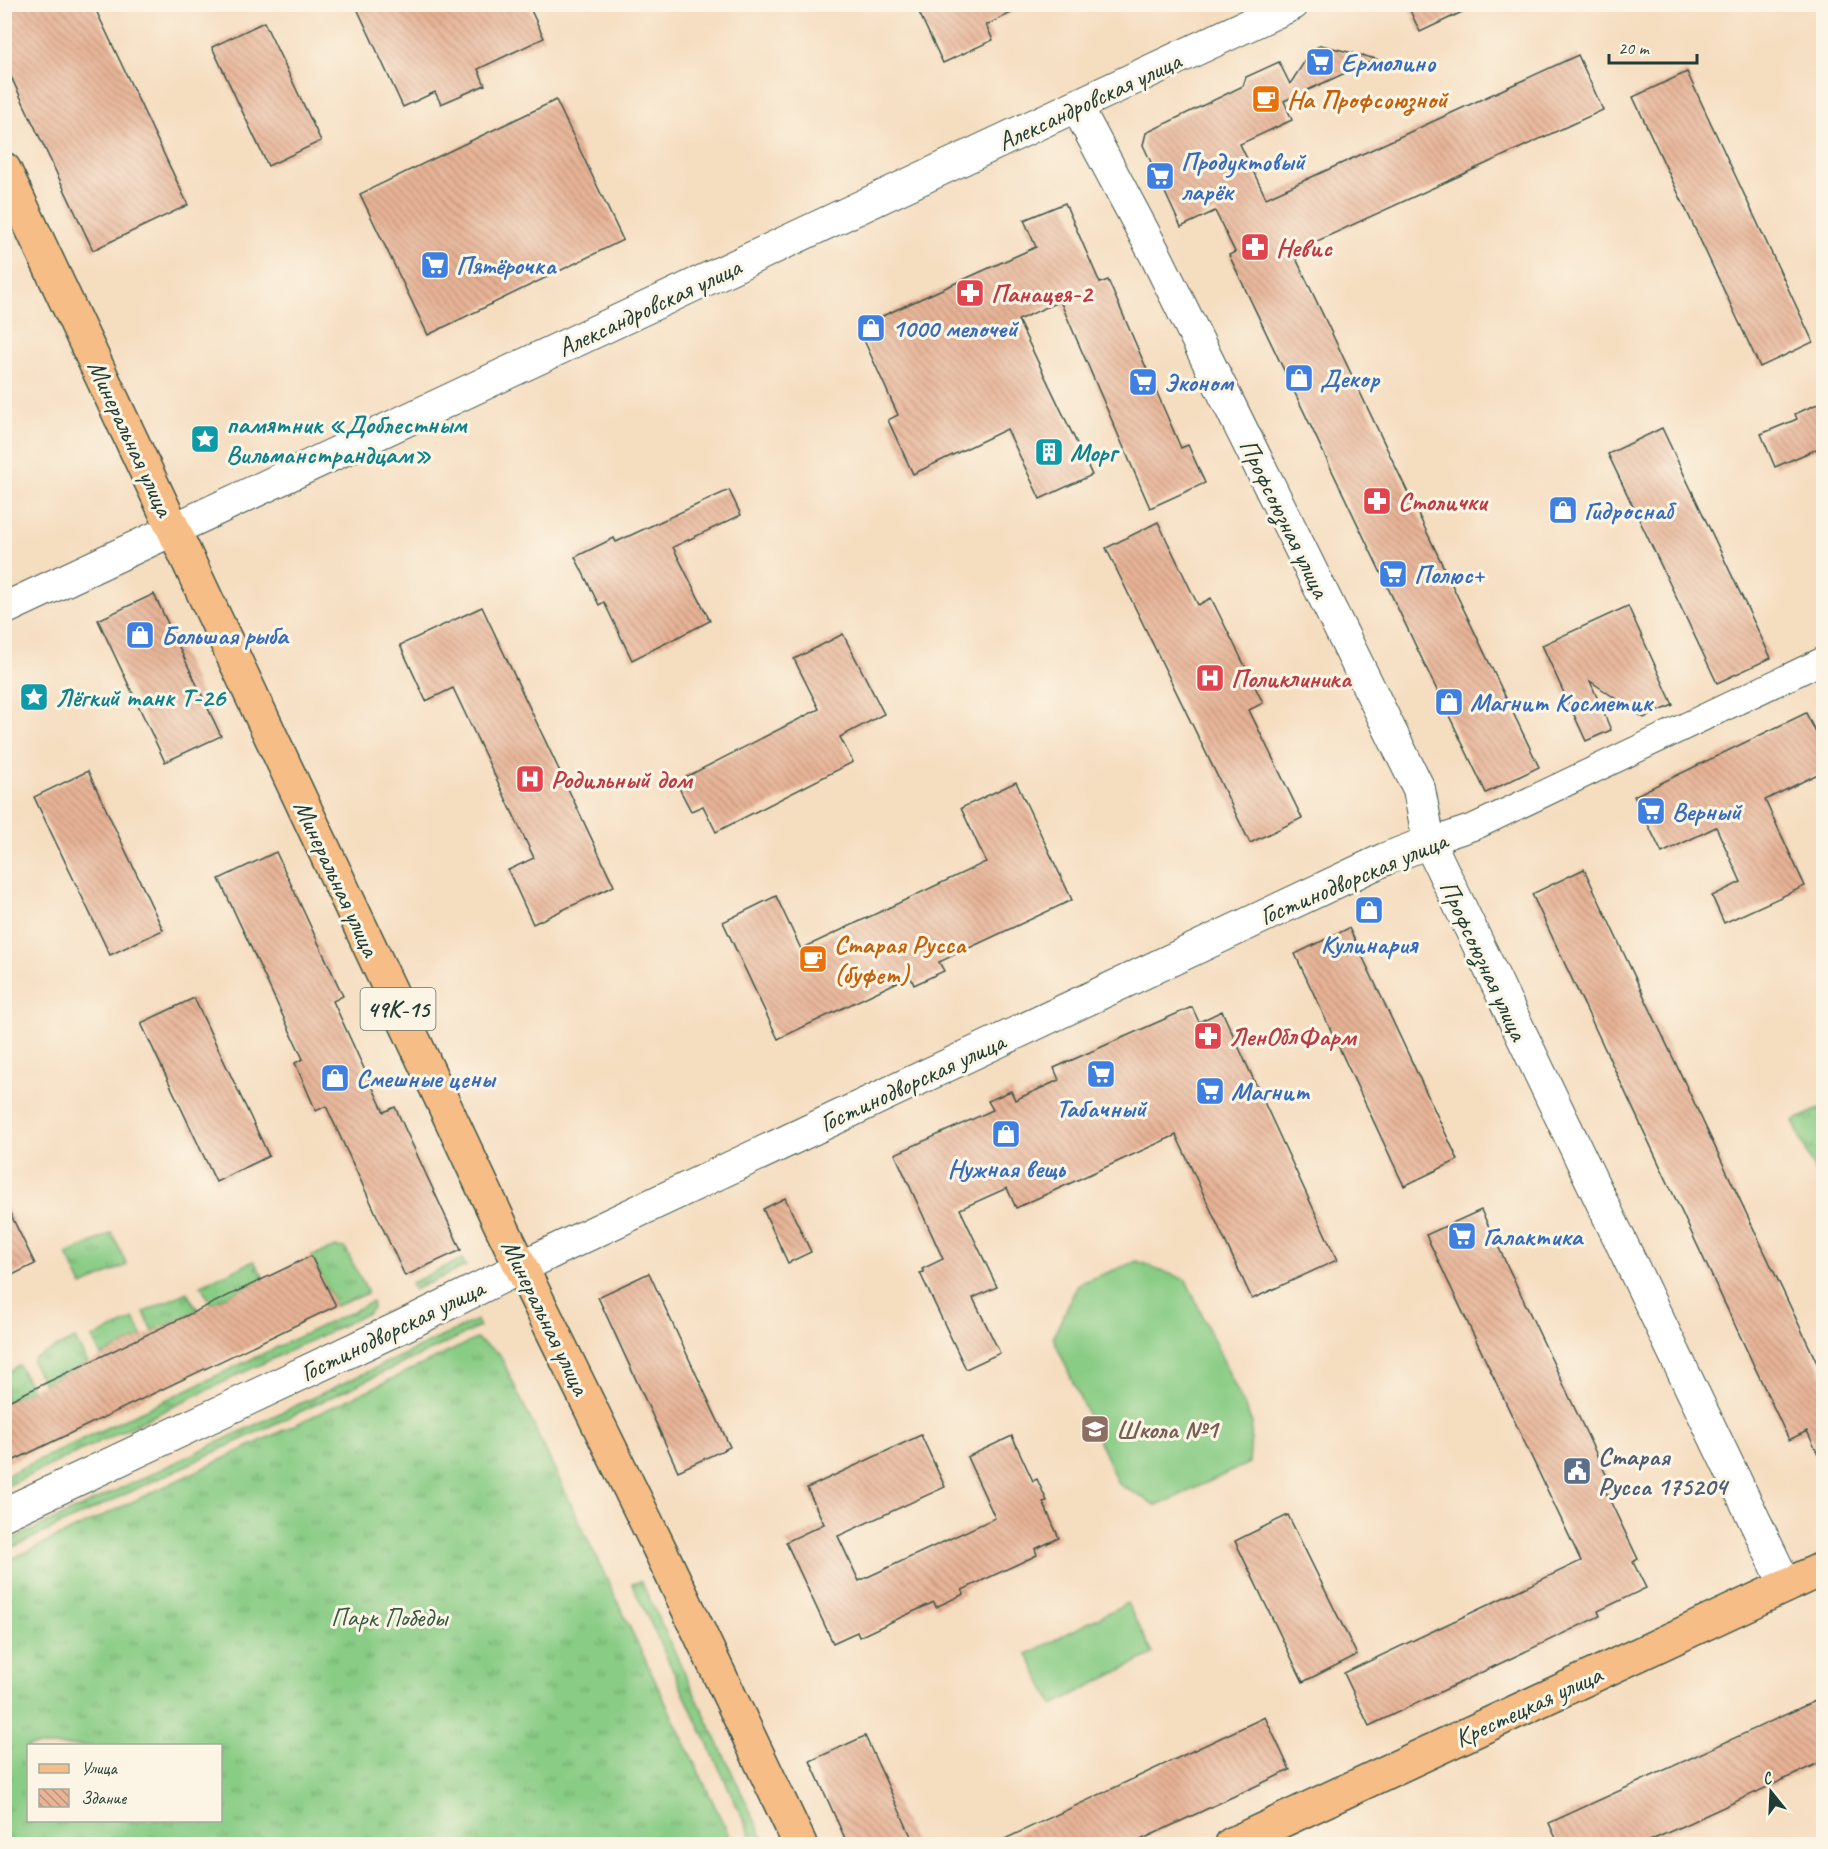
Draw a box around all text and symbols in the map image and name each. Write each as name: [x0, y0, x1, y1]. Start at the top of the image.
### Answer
scale bar: [1609, 27, 1698, 65]
text: 20 m: [1618, 37, 1651, 59]
street label: Александровская улица: [992, 44, 1188, 158]
supermarket icon: Ермолино: [1304, 46, 1336, 78]
place label: Ермолино: [1341, 46, 1437, 79]
cafe icon: На Профсоюзной: [1250, 83, 1282, 115]
place label: На Профсоюзной: [1287, 83, 1449, 116]
place label: Продуктовый ларёк: [1181, 145, 1307, 208]
supermarket icon: Продуктовый ларёк: [1144, 160, 1176, 192]
pharmacy icon: Невис: [1239, 231, 1271, 263]
place label: Невис: [1276, 231, 1333, 264]
supermarket icon: Пятёрочка: [419, 249, 451, 281]
place label: Пятёрочка: [456, 249, 557, 282]
street label: Александровская улица: [552, 250, 748, 364]
pharmacy icon: Панацея-2: [954, 277, 986, 309]
place label: Панацея-2: [991, 277, 1094, 310]
shop icon: 1000 мелочей: [855, 312, 887, 344]
place label: 1000 мелочей: [892, 312, 1019, 345]
street label: Минеральная улица: [80, 355, 182, 523]
shop icon: Декор: [1283, 362, 1315, 394]
place label: Декор: [1320, 362, 1382, 395]
supermarket icon: Эконом: [1127, 366, 1159, 398]
place label: Эконом: [1164, 366, 1234, 399]
place label: памятник «Доблестным Вильманстрандцам»: [226, 408, 468, 471]
place icon: памятник «Доблестным Вильманстрандцам»: [189, 423, 221, 455]
street label: Профсоюзная улица: [1231, 433, 1338, 605]
building icon: Морг: [1033, 436, 1065, 468]
place label: Морг: [1070, 436, 1120, 469]
pharmacy icon: Столички: [1361, 485, 1393, 517]
place label: Столички: [1398, 485, 1490, 518]
shop icon: Гидроснаб: [1547, 494, 1579, 526]
place label: Гидроснаб: [1584, 494, 1677, 527]
supermarket icon: Полюс+: [1377, 558, 1409, 590]
place label: Полюс+: [1414, 558, 1486, 591]
shop icon: Большая рыба: [124, 619, 156, 651]
place label: Большая рыба: [161, 619, 290, 652]
hospital icon: Поликлиника: [1194, 662, 1226, 694]
place label: Поликлиника: [1231, 662, 1352, 695]
place icon: Лёгкий танк Т-26: [18, 681, 50, 713]
place label: Лёгкий танк Т-26: [55, 681, 227, 714]
shop icon: Магнит Косметик: [1433, 686, 1465, 718]
place label: Магнит Косметик: [1470, 686, 1655, 719]
hospital icon: Родильный дом: [514, 763, 546, 795]
place label: Родильный дом: [551, 763, 693, 796]
street label: Минеральная улица: [286, 795, 388, 963]
supermarket icon: Верный: [1635, 795, 1667, 827]
place label: Верный: [1672, 795, 1743, 828]
street label: Гостинодворская улица: [1254, 823, 1454, 933]
street label: Профсоюзная улица: [1431, 875, 1536, 1047]
shop icon: Кулинария: [1353, 894, 1385, 926]
place label: Старая Русса (буфет): [834, 928, 967, 991]
place label: Кулинария: [1321, 928, 1419, 961]
cafe icon: Старая Русса (буфет): [797, 943, 829, 975]
road number: 49К-15: [360, 988, 436, 1030]
pharmacy icon: ЛенОблФарм: [1192, 1020, 1224, 1052]
place label: ЛенОблФарм: [1229, 1020, 1357, 1053]
street label: Гостинодворская улица: [814, 1024, 1012, 1140]
supermarket icon: Табачный: [1085, 1058, 1117, 1090]
shop icon: Смешные цены: [319, 1062, 351, 1094]
place label: Смешные цены: [356, 1062, 497, 1095]
supermarket icon: Магнит: [1194, 1075, 1226, 1107]
place label: Магнит: [1231, 1075, 1311, 1108]
place label: Табачный: [1056, 1092, 1148, 1125]
shop icon: Нужная вещь: [990, 1118, 1022, 1150]
place label: Нужная вещь: [947, 1152, 1066, 1185]
supermarket icon: Галактика: [1446, 1220, 1478, 1252]
place label: Галактика: [1483, 1220, 1585, 1253]
street label: Минеральная улица: [494, 1234, 598, 1402]
street label: Гостинодворская улица: [295, 1271, 492, 1389]
school or university icon: Школа №1: [1079, 1413, 1111, 1445]
place label: Школа №1: [1116, 1413, 1221, 1446]
place label: Старая Русса 175204: [1598, 1440, 1730, 1503]
public building icon: Старая Русса 175204: [1561, 1455, 1593, 1487]
park label: Парк Победы: [331, 1601, 449, 1634]
street label: Крестецкая улица: [1449, 1657, 1609, 1755]
legend: [27, 1744, 222, 1822]
text: Улица: [81, 1757, 118, 1779]
north arrow: [1741, 1762, 1801, 1822]
text: С: [1760, 1767, 1776, 1789]
text: Здание: [81, 1787, 127, 1809]

